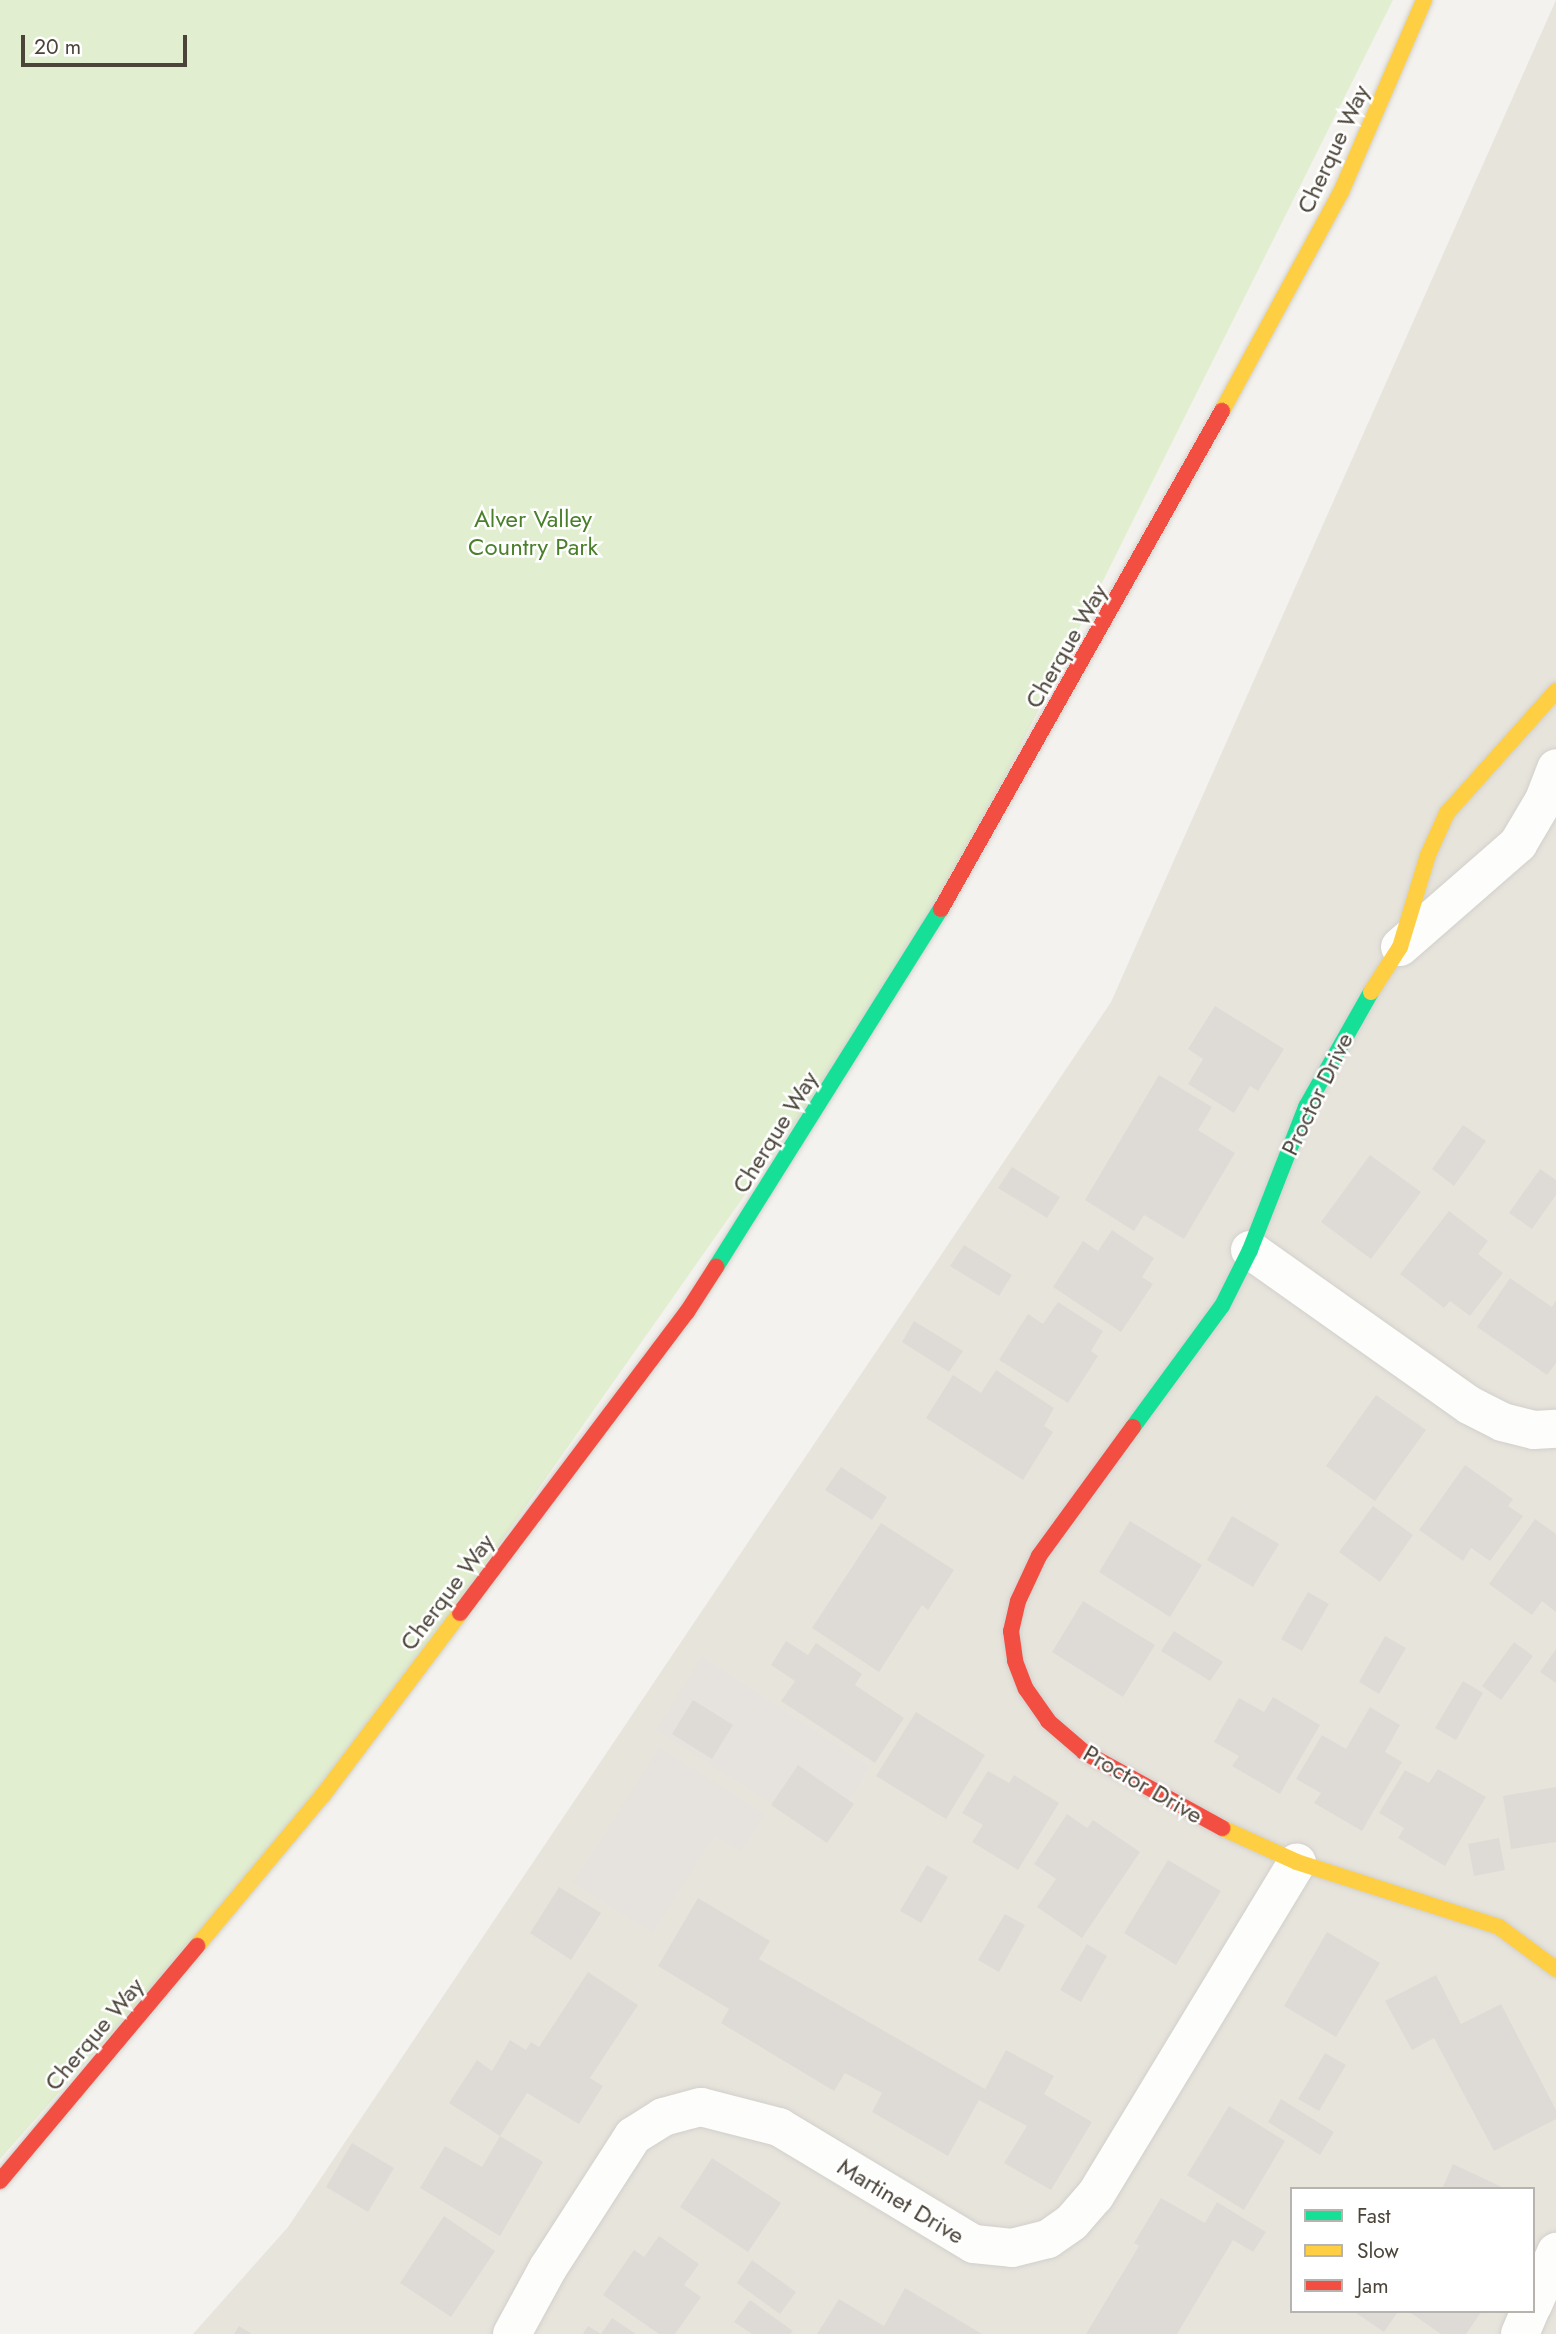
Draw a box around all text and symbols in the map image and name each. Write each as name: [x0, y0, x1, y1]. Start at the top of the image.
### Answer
scale bar: [24, 21, 191, 65]
text: 20 m: [34, 32, 81, 62]
street label: Cherque Way: [1291, 80, 1375, 218]
park label: Alver Valley Country Park: [468, 505, 598, 561]
street label: Cherque Way: [1019, 579, 1113, 713]
street label: Proctor Drive: [1275, 1028, 1359, 1160]
street label: Cherque Way: [726, 1066, 824, 1198]
street label: Cherque Way: [394, 1528, 500, 1656]
street label: Proctor Drive: [1078, 1738, 1208, 1830]
street label: Cherque Way: [38, 1972, 150, 2096]
street label: Martinet Drive: [833, 2152, 969, 2250]
legend: [1290, 2187, 1535, 2313]
text: Fast: [1357, 2201, 1390, 2231]
text: Slow: [1357, 2236, 1399, 2266]
text: Jam: [1357, 2271, 1389, 2301]

